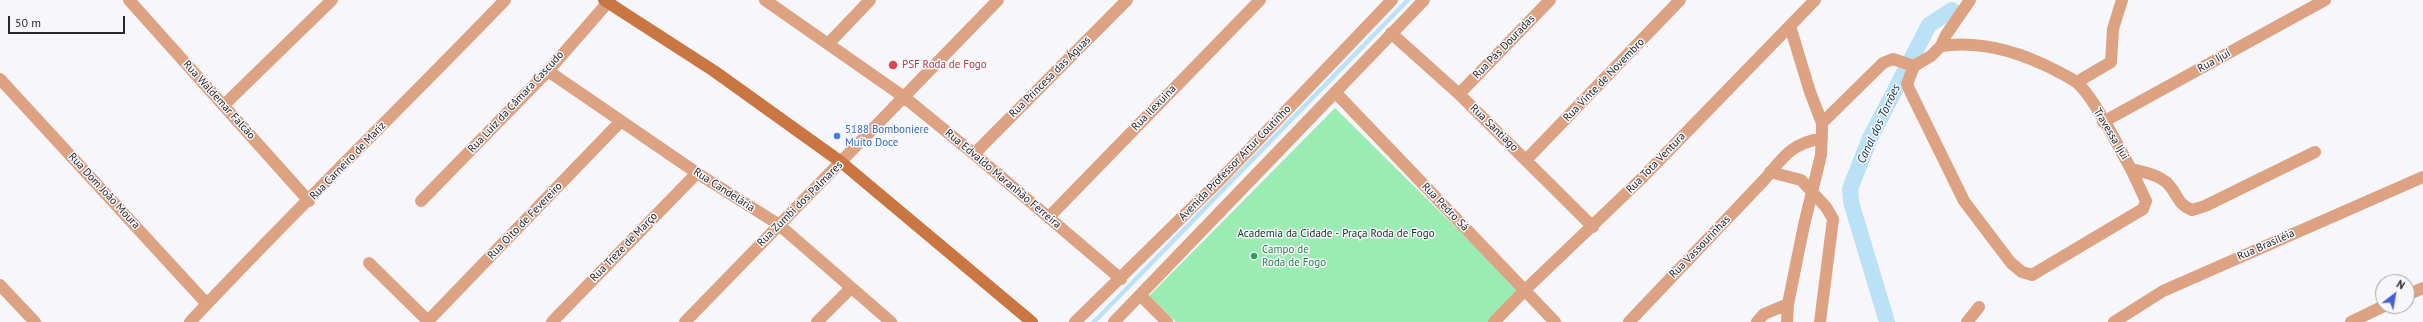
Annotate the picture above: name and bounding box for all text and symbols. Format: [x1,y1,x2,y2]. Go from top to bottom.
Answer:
scale bar [10,8,127,34]
street label: Rua Pás Douradas [1470,12,1538,82]
text: 50 m [15,15,41,30]
street label: Rua Princesa das Águas [1007,34,1093,120]
street label: Rua Vinte de Novembro [1561,35,1647,125]
street label: Rua Ijuí [2195,47,2233,75]
street label: Rua Luiz da Câmara Cascudo [465,48,567,156]
street label: Rua Waldemar Falcão [180,58,258,142]
place label: PSF Roda de Fogo [902,58,987,72]
marker: PSF Roda de Fogo [887,59,899,71]
street label: Rua Ilexuina [1129,82,1179,134]
water label: Canal dos Torrões [1854,82,1904,166]
street label: Rua Santiago [1467,102,1521,154]
street label: Avenida Professor Artur Coutinho [1176,103,1294,223]
street label: Travessa Ijui [2091,106,2131,162]
street label: Rua Carneiro de Mariz [307,119,389,203]
place label: 5188 Bomboniere Muito Doce [845,123,929,149]
street label: Rua Edvaldo Maranhão Ferreira [942,127,1064,231]
street label: Rua Tota Ventura [1624,130,1688,196]
marker: 5188 Bomboniere Muito Doce [832,131,842,141]
street label: Rua Dom João Moura [65,150,143,232]
street label: Rua Zumbi dos Palmares [755,159,845,249]
street label: Rua Candelária [691,165,757,215]
street label: Rua Oito de Fevereiro [485,180,565,262]
street label: Rua Pedro Sá [1419,180,1471,234]
street label: Rua Treze de Março [588,210,660,284]
street label: Rua Vassourinhas [1667,213,1733,281]
park label: Academia da Cidade - Praça Roda de Fogo [1237,227,1435,241]
street label: Rua Brasiléia [2235,227,2297,263]
place label: Campo de Roda de Fogo [1262,243,1326,269]
marker: Campo de Roda de Fogo [1249,251,1259,261]
north arrow [2375,274,2415,314]
text: N [2394,277,2407,292]

